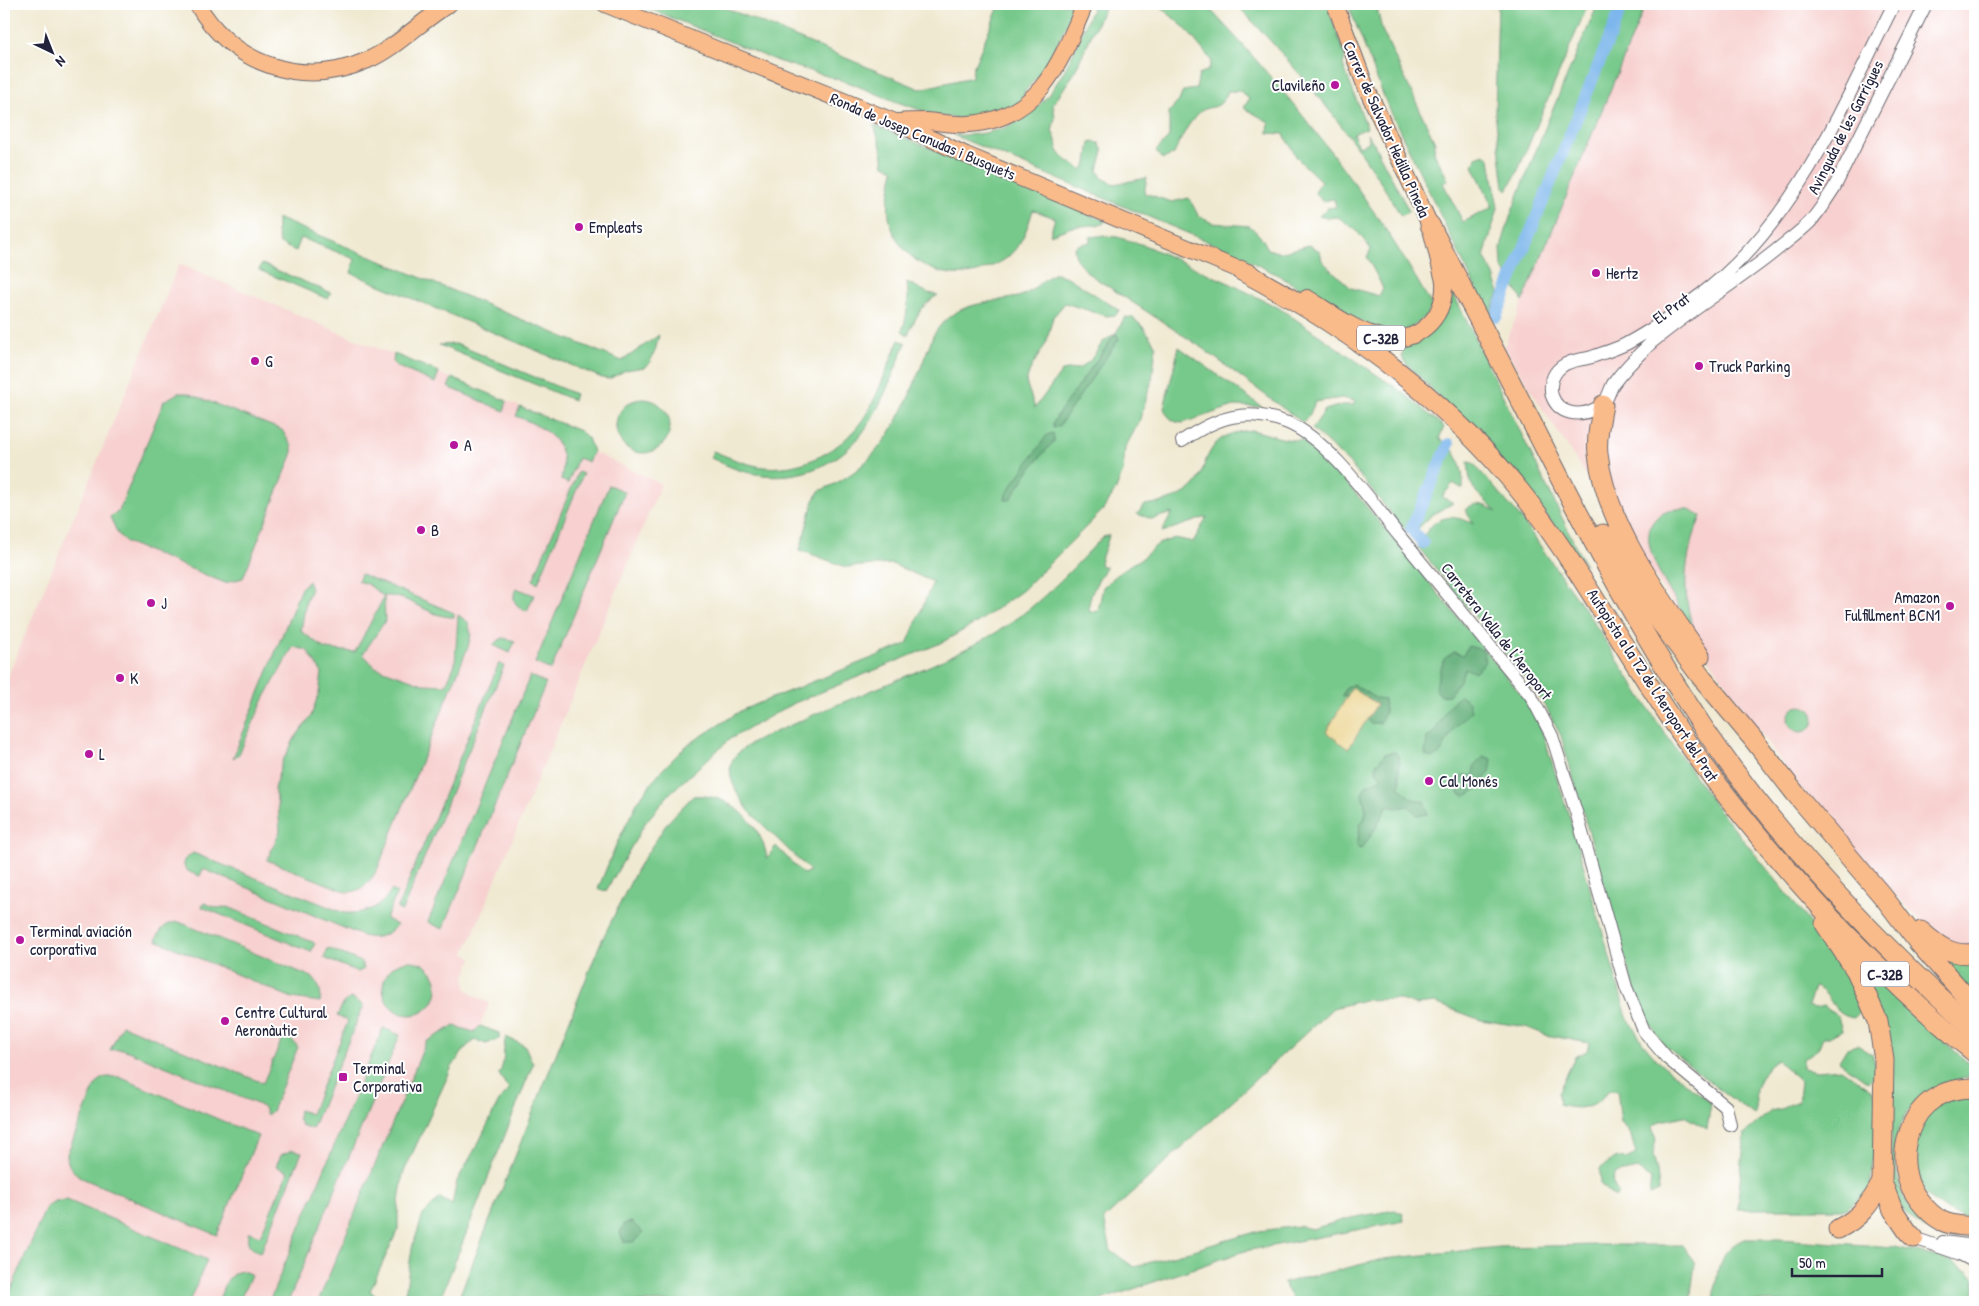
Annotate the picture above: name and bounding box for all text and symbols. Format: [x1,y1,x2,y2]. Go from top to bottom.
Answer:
north arrow [28,28,78,78]
street label: Carrer de Salvador Hedilla Pineda [1338,37,1436,221]
text: N [52,52,70,72]
street label: Avinguda de les Garrigues [1802,56,1888,198]
place label: Clavileño [1271,74,1326,96]
marker: Clavileño [1329,79,1341,91]
street label: Ronda de Josep Canudas i Busquets [827,87,1019,185]
place label: Empleats [589,216,642,238]
marker: Empleats [573,221,585,233]
place label: Hertz [1606,262,1639,284]
marker: Hertz [1590,267,1602,279]
street label: El Prat [1648,287,1694,329]
road number: C-32B [1357,326,1405,350]
place label: G [265,350,273,372]
marker: G [249,355,261,367]
place label: Truck Parking [1709,355,1790,377]
marker: Truck Parking [1693,360,1705,372]
place label: A [464,434,472,456]
marker: A [448,439,460,451]
place label: B [431,519,439,541]
marker: B [415,524,427,536]
street label: Carretera Vella de l'Aeroport [1436,558,1558,705]
street label: Autopista a la T2 de l'Aeroport del Prat [1582,584,1724,786]
place label: Amazon Fulfillment BCN1 [1844,586,1940,626]
place label: J [161,592,167,614]
marker: J [145,597,157,609]
marker: Amazon Fulfillment BCN1 [1944,600,1956,612]
place label: K [130,667,139,689]
marker: K [114,672,126,684]
place label: L [99,743,105,765]
marker: L [83,748,95,760]
place label: Cal Monés [1439,770,1498,792]
marker: Cal Monés [1423,775,1435,787]
place label: Terminal aviación corporativa [30,920,132,960]
marker: Terminal aviación corporativa [14,934,26,946]
road number: C-32B [1861,962,1909,986]
place label: Centre Cultural Aeronàutic [235,1001,328,1041]
marker: Centre Cultural Aeronàutic [219,1015,231,1027]
place label: Terminal Corporativa [353,1057,422,1097]
marker: Terminal Corporativa [337,1071,349,1083]
scale bar [1792,1246,1882,1278]
text: 50 m [1799,1252,1826,1273]

